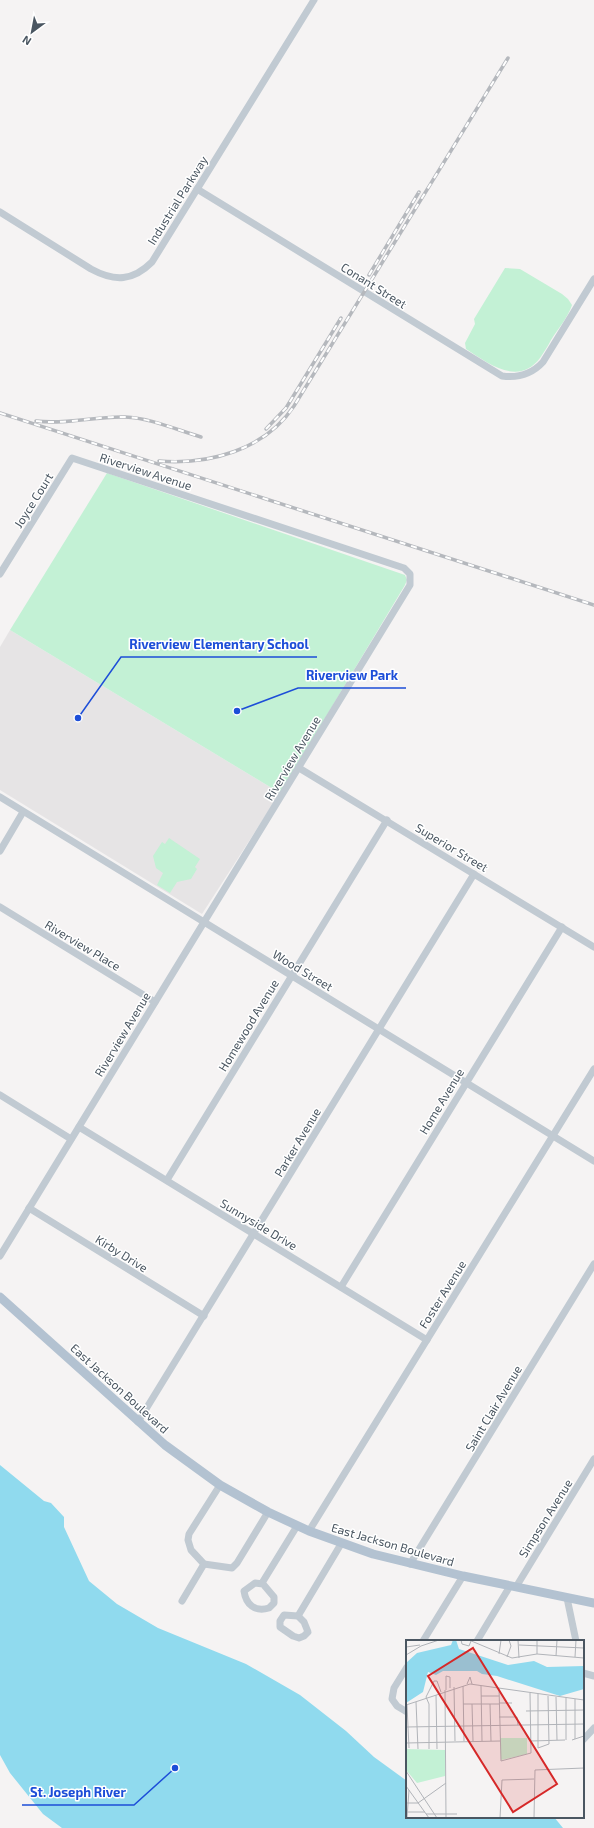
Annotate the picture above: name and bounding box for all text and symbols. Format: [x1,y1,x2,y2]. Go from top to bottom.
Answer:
north arrow [12,12,52,52]
text: N [20,33,33,49]
street label: Industrial Parkway [144,152,210,247]
street label: Conant Street [339,259,410,311]
street label: Riverview Avenue [98,450,194,492]
street label: Joyce Court [11,470,56,530]
callout: Riverview Elementary School [121,632,317,657]
text: Riverview Elementary School [129,636,309,652]
callout: Riverview Park [298,663,406,688]
text: Riverview Park [306,667,399,683]
street label: Riverview Avenue [261,713,323,803]
street label: Superior Street [413,820,491,874]
street label: Riverview Place [43,917,123,973]
street label: Wood Street [270,947,336,994]
street label: Homewood Avenue [215,977,281,1073]
street label: Riverview Avenue [91,989,153,1079]
street label: Home Avenue [416,1066,466,1136]
street label: Parker Avenue [271,1105,323,1179]
street label: Sunnyside Drive [218,1195,300,1253]
street label: Kirby Drive [93,1231,151,1275]
street label: Foster Avenue [416,1257,468,1331]
street label: East Jackson Boulevard [68,1340,172,1436]
street label: Saint Clair Avenue [462,1363,524,1453]
street label: Simpson Avenue [515,1476,575,1560]
street label: East Jackson Boulevard [330,1520,456,1568]
inset map [406,1640,584,1818]
callout: St. Joseph River [22,1780,134,1805]
text: St. Joseph River [30,1784,126,1800]

